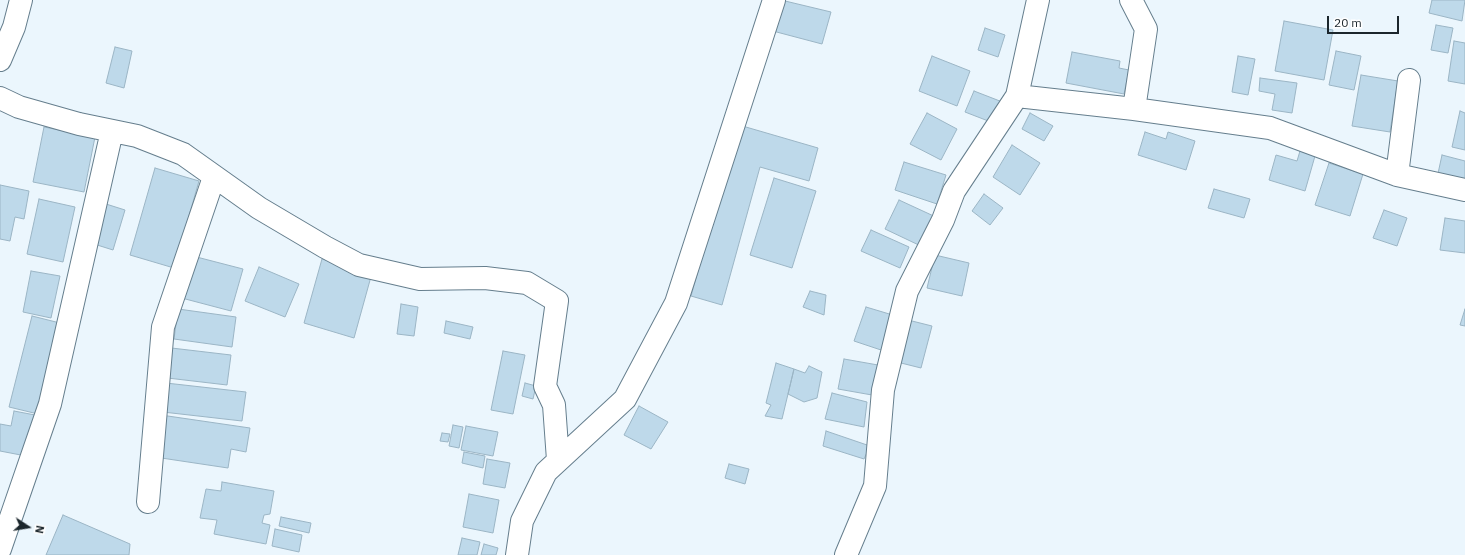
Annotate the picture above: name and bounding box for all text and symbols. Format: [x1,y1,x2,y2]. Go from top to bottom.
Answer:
scale bar [1329,8,1401,34]
text: 20 m [1334,15,1362,30]
north arrow [8,507,48,547]
text: N [32,524,47,535]

